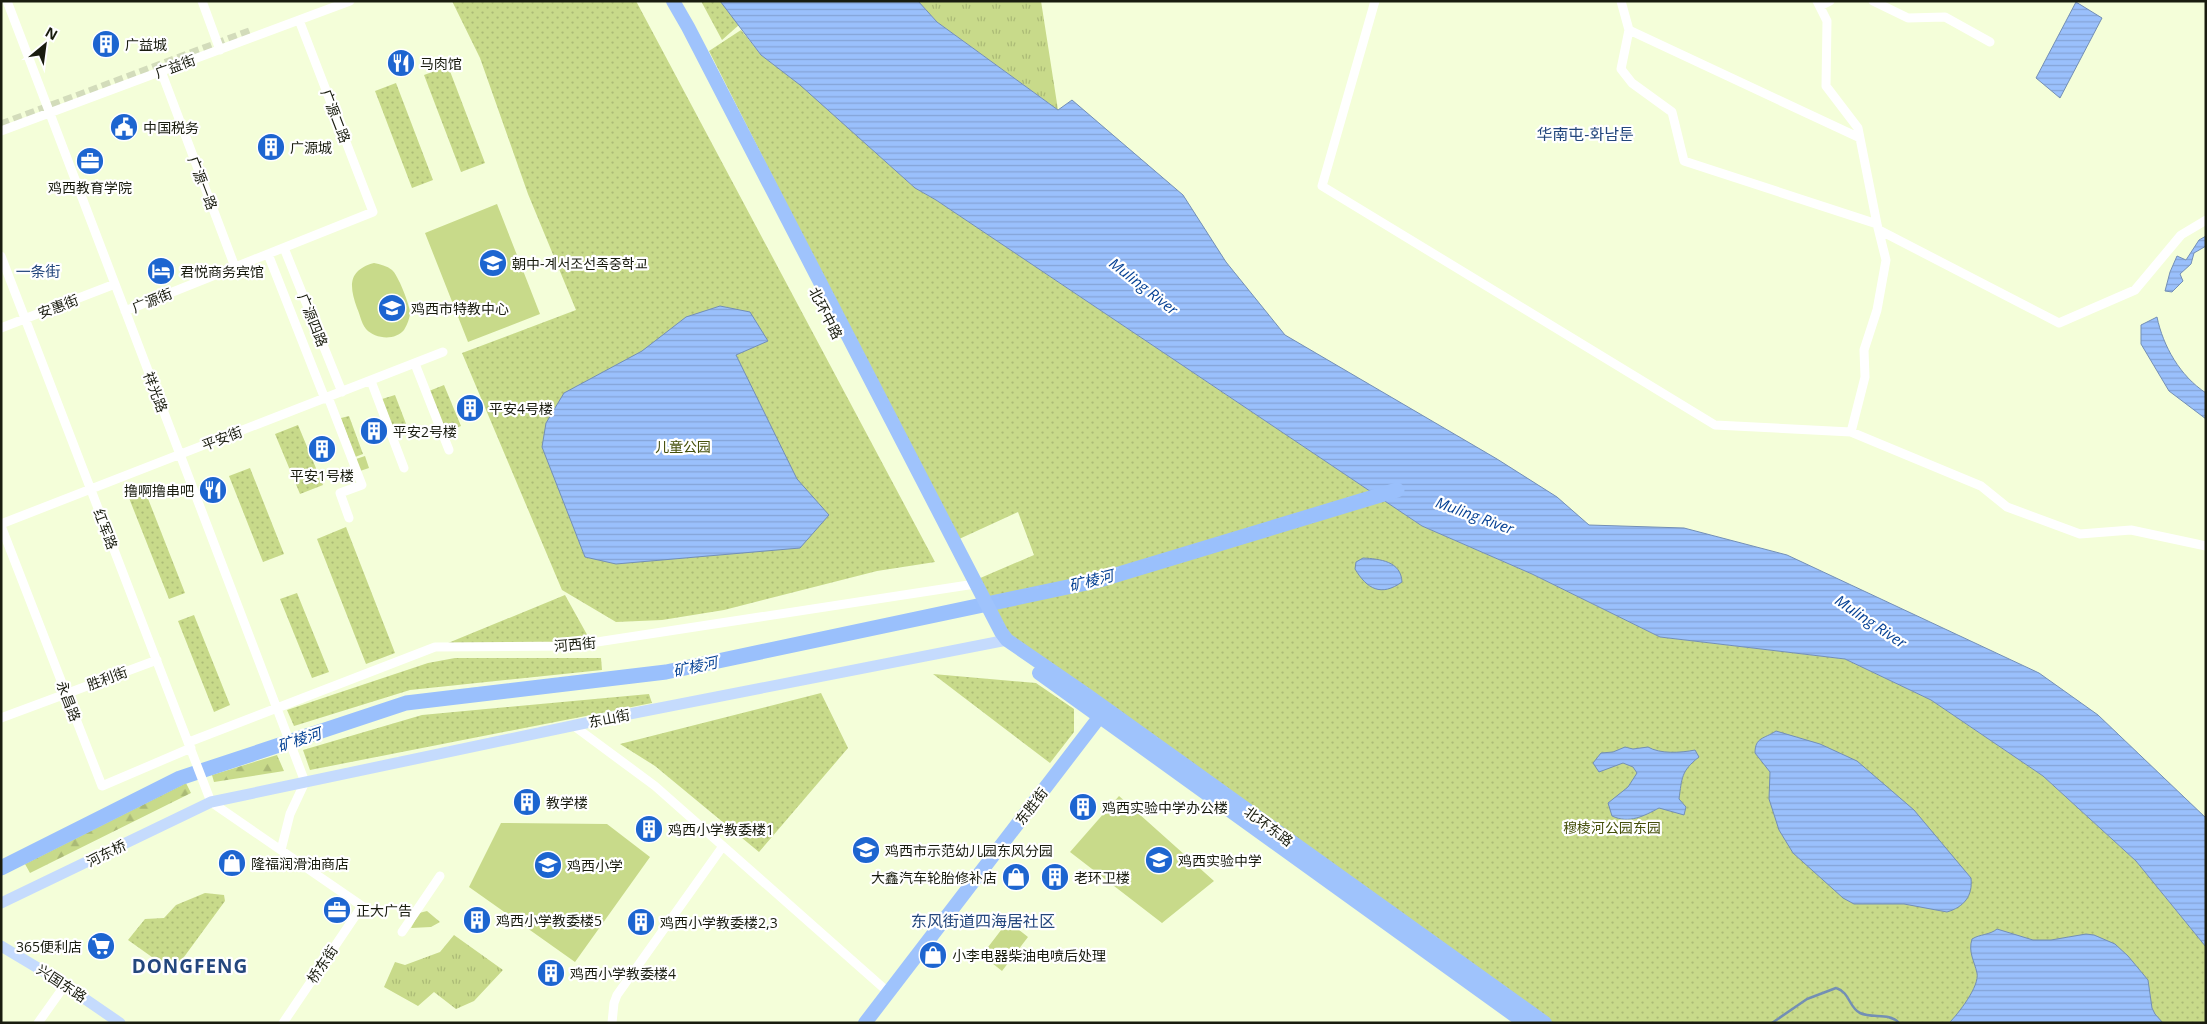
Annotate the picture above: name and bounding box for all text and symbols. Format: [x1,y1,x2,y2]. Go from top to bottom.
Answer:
north arrow [20,20,70,70]
text: N [42,22,61,44]
building icon: 广益城 [91,29,121,59]
place label: 广益城 [125,35,167,54]
restaurant icon: 马肉馆 [386,48,416,78]
street label: 广益街 [152,50,198,82]
place label: 马肉馆 [420,54,462,73]
street label: 广源二路 [317,86,355,146]
public building icon: 中国税务 [109,112,139,142]
place label: 中国税务 [143,118,199,137]
district label: 华南屯-화남툰 [1536,123,1634,145]
building icon: 广源城 [256,132,286,162]
place label: 广源城 [290,138,332,157]
office icon: 鸡西教育学院 [75,146,105,176]
street label: 广源一路 [184,153,222,213]
place label: 鸡西教育学院 [48,178,132,197]
school or university icon: 朝中-계서조선족중학교 [478,248,508,278]
water label: Muling River [1106,253,1183,320]
place label: 朝中-계서조선족중학교 [512,254,648,273]
hotel icon: 君悦商务宾馆 [146,256,176,286]
district label: 一条街 [15,261,61,281]
place label: 君悦商务宾馆 [180,262,264,281]
street label: 广源街 [129,283,175,317]
street label: 北环中路 [805,284,847,342]
street label: 安惠街 [35,290,81,322]
street label: 广源四路 [294,290,332,350]
school or university icon: 鸡西市特教中心 [377,293,407,323]
place label: 鸡西市特教中心 [411,299,509,318]
street label: 祥光路 [140,369,172,415]
building icon: 平安4号楼 [455,393,485,423]
place label: 平安4号楼 [489,399,553,418]
building icon: 平安2号楼 [359,416,389,446]
street label: 平安街 [199,422,245,454]
place label: 平安2号楼 [393,422,457,441]
building icon: 平安1号楼 [307,434,337,464]
park label: 儿童公园 [655,437,711,456]
place label: 平安1号楼 [290,466,354,485]
restaurant icon: 撸啊撸串吧 [198,475,228,505]
place label: 撸啊撸串吧 [124,481,194,500]
water label: Muling River [1433,492,1518,539]
street label: 红军路 [90,506,122,552]
water label: 矿棱河 [1067,564,1118,595]
water label: Muling River [1832,590,1911,653]
street label: 河西街 [553,633,597,655]
water label: 矿棱河 [671,651,722,680]
street label: 胜利街 [84,662,130,694]
street label: 永昌路 [53,678,85,724]
street label: 东山街 [587,705,631,731]
water label: 矿棱河 [275,722,326,755]
street label: 东胜街 [1011,784,1051,828]
building icon: 教学楼 [512,787,542,817]
building icon: 鸡西实验中学办公楼 [1068,792,1098,822]
place label: 教学楼 [546,793,588,812]
place label: 鸡西实验中学办公楼 [1102,798,1228,817]
street label: 北环东路 [1241,802,1297,850]
building icon: 鸡西小学教委楼1 [634,814,664,844]
park label: 穆棱河公园东园 [1563,818,1661,837]
place label: 鸡西小学教委楼1 [668,820,774,839]
street label: 河东桥 [83,835,129,871]
school or university icon: 鸡西市示范幼儿园东风分园 [851,835,881,865]
place label: 鸡西市示范幼儿园东风分园 [885,841,1053,860]
school or university icon: 鸡西实验中学 [1144,845,1174,875]
shop icon: 隆福润滑油商店 [217,848,247,878]
school or university icon: 鸡西小学 [533,850,563,880]
place label: 鸡西实验中学 [1178,851,1262,870]
place label: 隆福润滑油商店 [251,854,349,873]
place label: 鸡西小学 [567,856,623,875]
shop icon: 大鑫汽车轮胎修补店 [1001,862,1031,892]
building icon: 老环卫楼 [1040,862,1070,892]
place label: 大鑫汽车轮胎修补店 [871,868,997,887]
place label: 老环卫楼 [1074,868,1130,887]
office icon: 正大广告 [322,895,352,925]
place label: 正大广告 [356,901,412,920]
building icon: 鸡西小学教委楼5 [462,905,492,935]
building icon: 鸡西小学教委楼2,3 [626,907,656,937]
district label: 东风街道四海居社区 [911,910,1055,932]
place label: 鸡西小学教委楼5 [496,911,602,930]
place label: 鸡西小学教委楼2,3 [660,913,778,932]
supermarket icon: 365便利店 [86,931,116,961]
place label: 365便利店 [16,937,82,956]
shop icon: 小李电器柴油电喷后处理 [918,940,948,970]
street label: 桥东街 [302,941,342,987]
place label: 小李电器柴油电喷后处理 [952,946,1106,965]
district label: DONGFENG [132,953,248,979]
building icon: 鸡西小学教委楼4 [536,958,566,988]
street label: 兴国东路 [33,960,91,1006]
place label: 鸡西小学教委楼4 [570,964,676,983]

